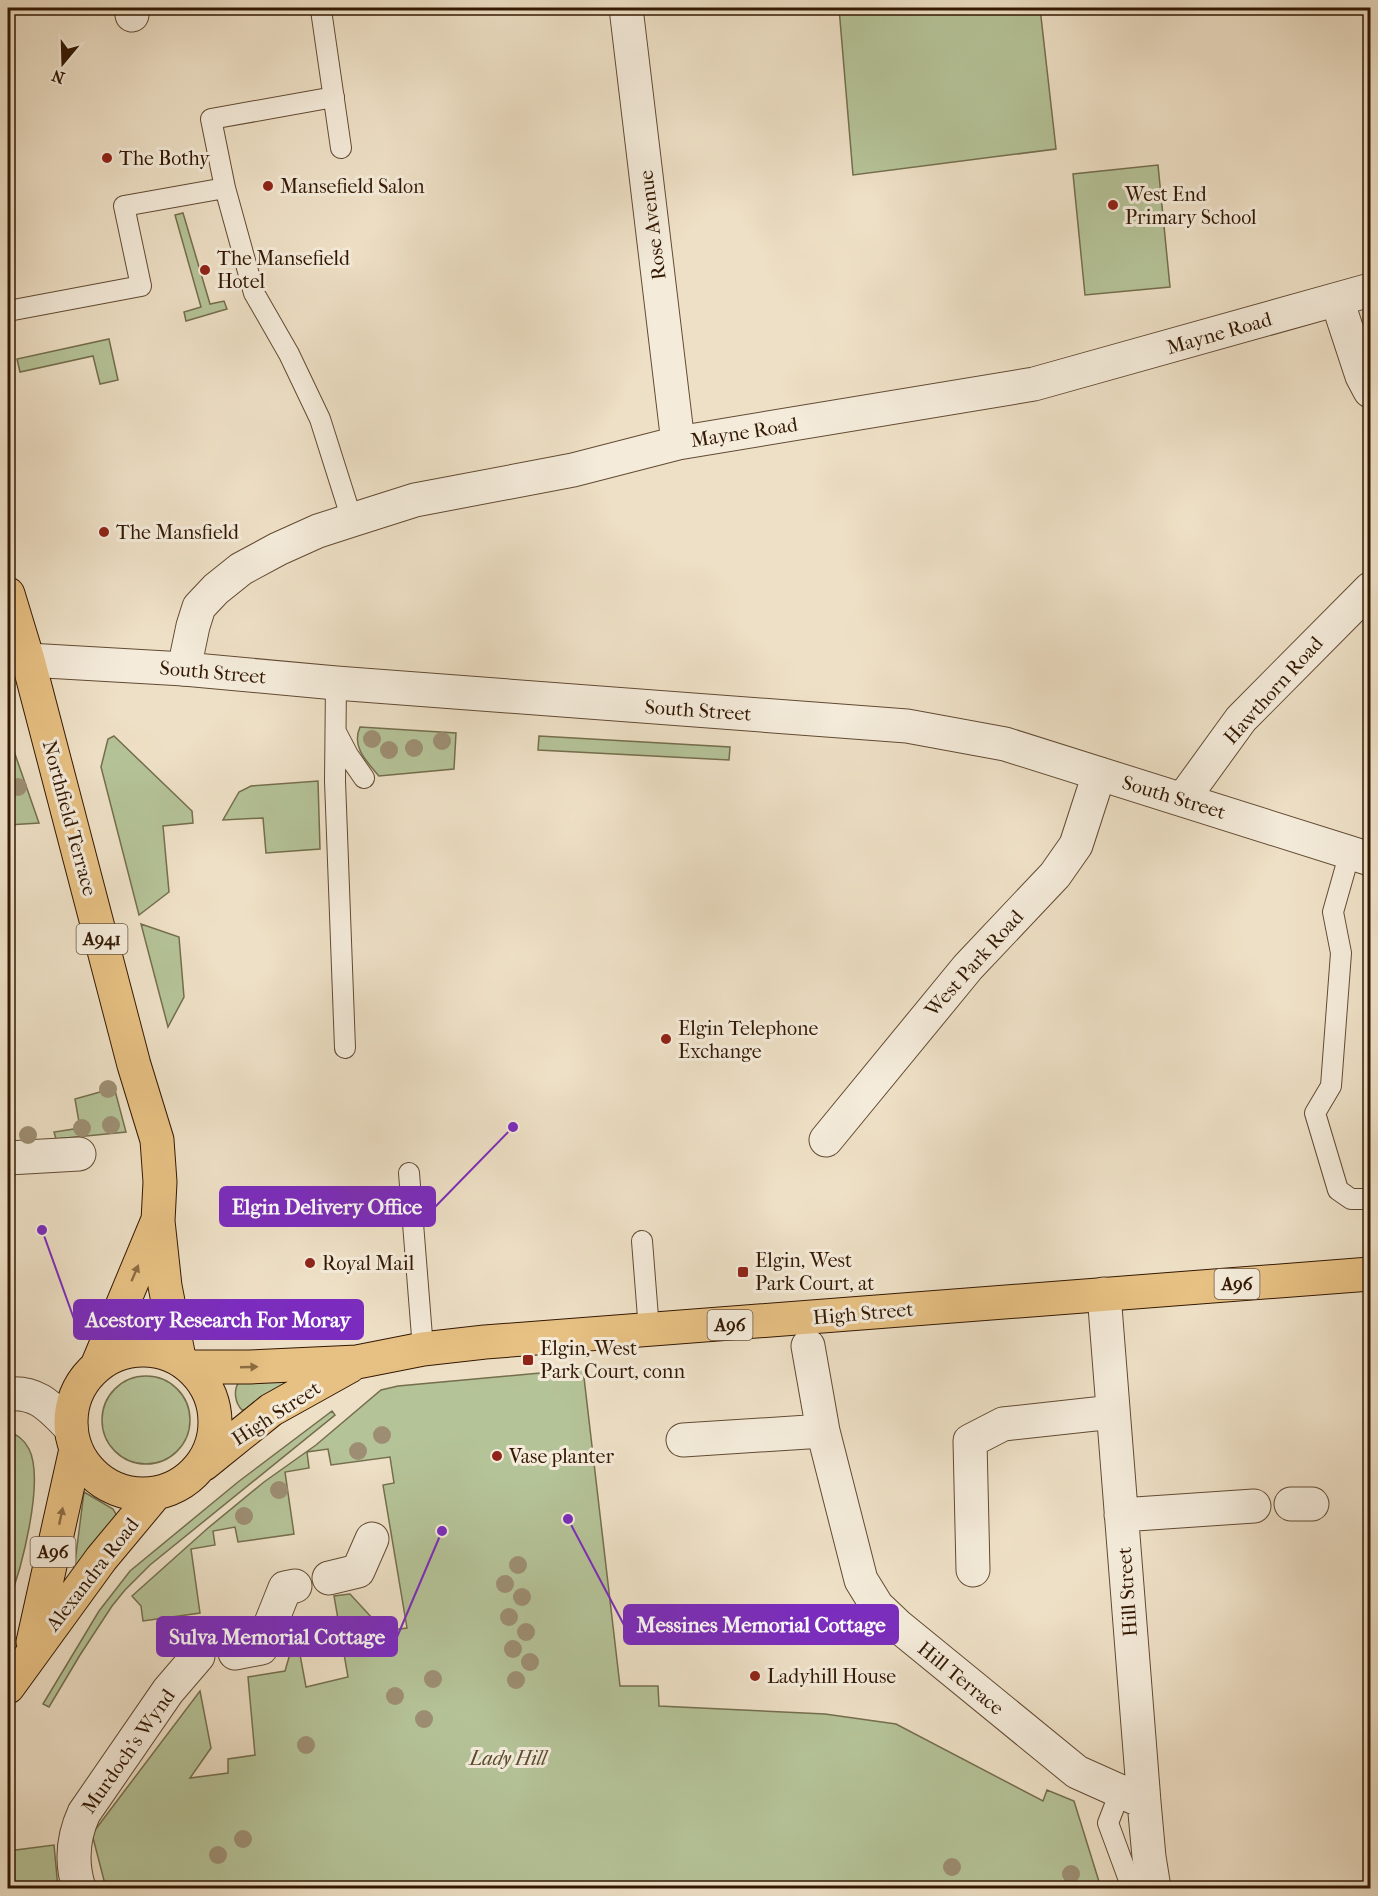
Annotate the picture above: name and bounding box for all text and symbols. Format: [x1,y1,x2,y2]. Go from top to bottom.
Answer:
north arrow [33,33,93,93]
text: N [49,65,67,88]
place label: The Bothy [119,147,211,170]
marker: The Bothy [100,151,114,165]
street label: Rose Avenue [634,169,671,281]
place label: Mansefield Salon [280,175,425,198]
marker: Mansefield Salon [261,179,275,193]
place label: West End Primary School [1124,183,1257,229]
marker: West End Primary School [1106,198,1120,212]
place label: The Mansefield Hotel [217,247,351,293]
marker: The Mansefield Hotel [198,263,212,277]
street label: Mayne Road [1164,307,1275,359]
street label: Mayne Road [689,413,800,452]
place label: The Mansfield [116,521,240,544]
marker: The Mansfield [97,525,111,539]
street label: Hawthorn Road [1219,631,1328,749]
street label: South Street [159,656,267,689]
street label: South Street [644,695,752,726]
street label: Northfield Terrace [38,738,101,898]
street label: South Street [1119,771,1228,824]
street label: West Park Road [920,904,1029,1022]
road number: A941 [76,924,128,954]
place label: Elgin Telephone Exchange [678,1017,818,1063]
marker: Elgin Telephone Exchange [659,1032,673,1046]
callout: Elgin Delivery Office [220,1187,435,1226]
text: Elgin Delivery Office [232,1195,423,1219]
place label: Elgin, West Park Court, at [755,1249,874,1295]
place label: Royal Mail [322,1252,415,1275]
marker: Royal Mail [303,1256,317,1270]
one-way arrow [131,1264,140,1282]
marker: Elgin, West Park Court, at [736,1265,750,1279]
road number: A96 [1214,1269,1260,1299]
street label: High Street [812,1298,914,1329]
callout: Acestory Research For Moray [74,1300,363,1339]
text: Acestory Research For Moray [83,1308,352,1332]
road number: A96 [708,1310,752,1340]
place label: Elgin, West Park Court, conn [540,1337,685,1383]
marker: Elgin, West Park Court, conn [521,1353,535,1367]
one-way arrow [240,1362,259,1372]
street label: High Street [228,1376,325,1450]
place label: Vase planter [508,1445,615,1468]
marker: Vase planter [490,1449,504,1463]
one-way arrow [57,1507,67,1526]
street label: Alexandra Road [41,1512,144,1636]
road number: A96 [31,1537,76,1567]
street label: Hill Street [1113,1546,1142,1638]
callout: Messines Memorial Cottage [624,1605,898,1644]
text: Messines Memorial Cottage [635,1613,886,1637]
callout: Sulva Memorial Cottage [157,1617,397,1656]
text: Sulva Memorial Cottage [169,1625,386,1649]
street label: Hill Terrace [913,1637,1008,1720]
place label: Ladyhill House [767,1665,896,1688]
marker: Ladyhill House [748,1669,762,1683]
street label: Murdoch's Wynd [77,1684,180,1818]
park label: Lady Hill [468,1747,549,1770]

